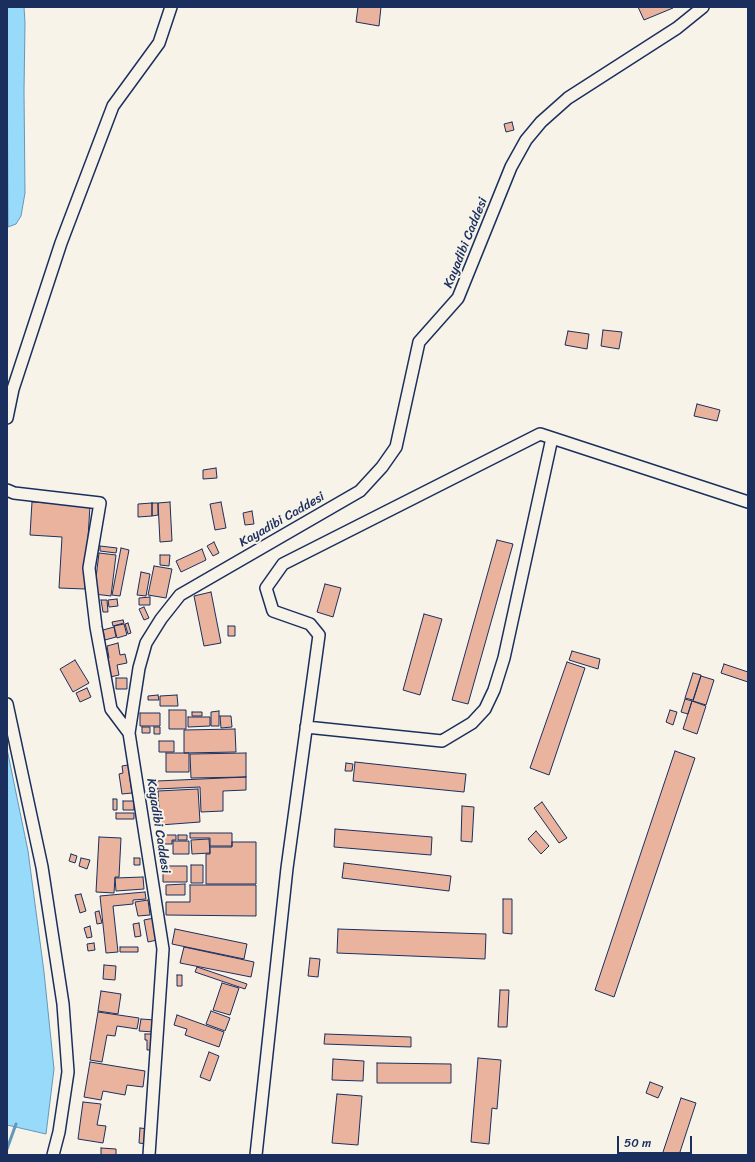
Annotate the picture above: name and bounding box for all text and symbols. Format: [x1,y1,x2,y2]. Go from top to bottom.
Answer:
street label: Kayadibi Caddesi [441,196,491,290]
street label: Kayadibi Caddesi [237,489,327,551]
street label: Kayadibi Caddesi [143,777,173,875]
scale bar [619,1128,694,1154]
text: 50 m [624,1132,651,1154]

